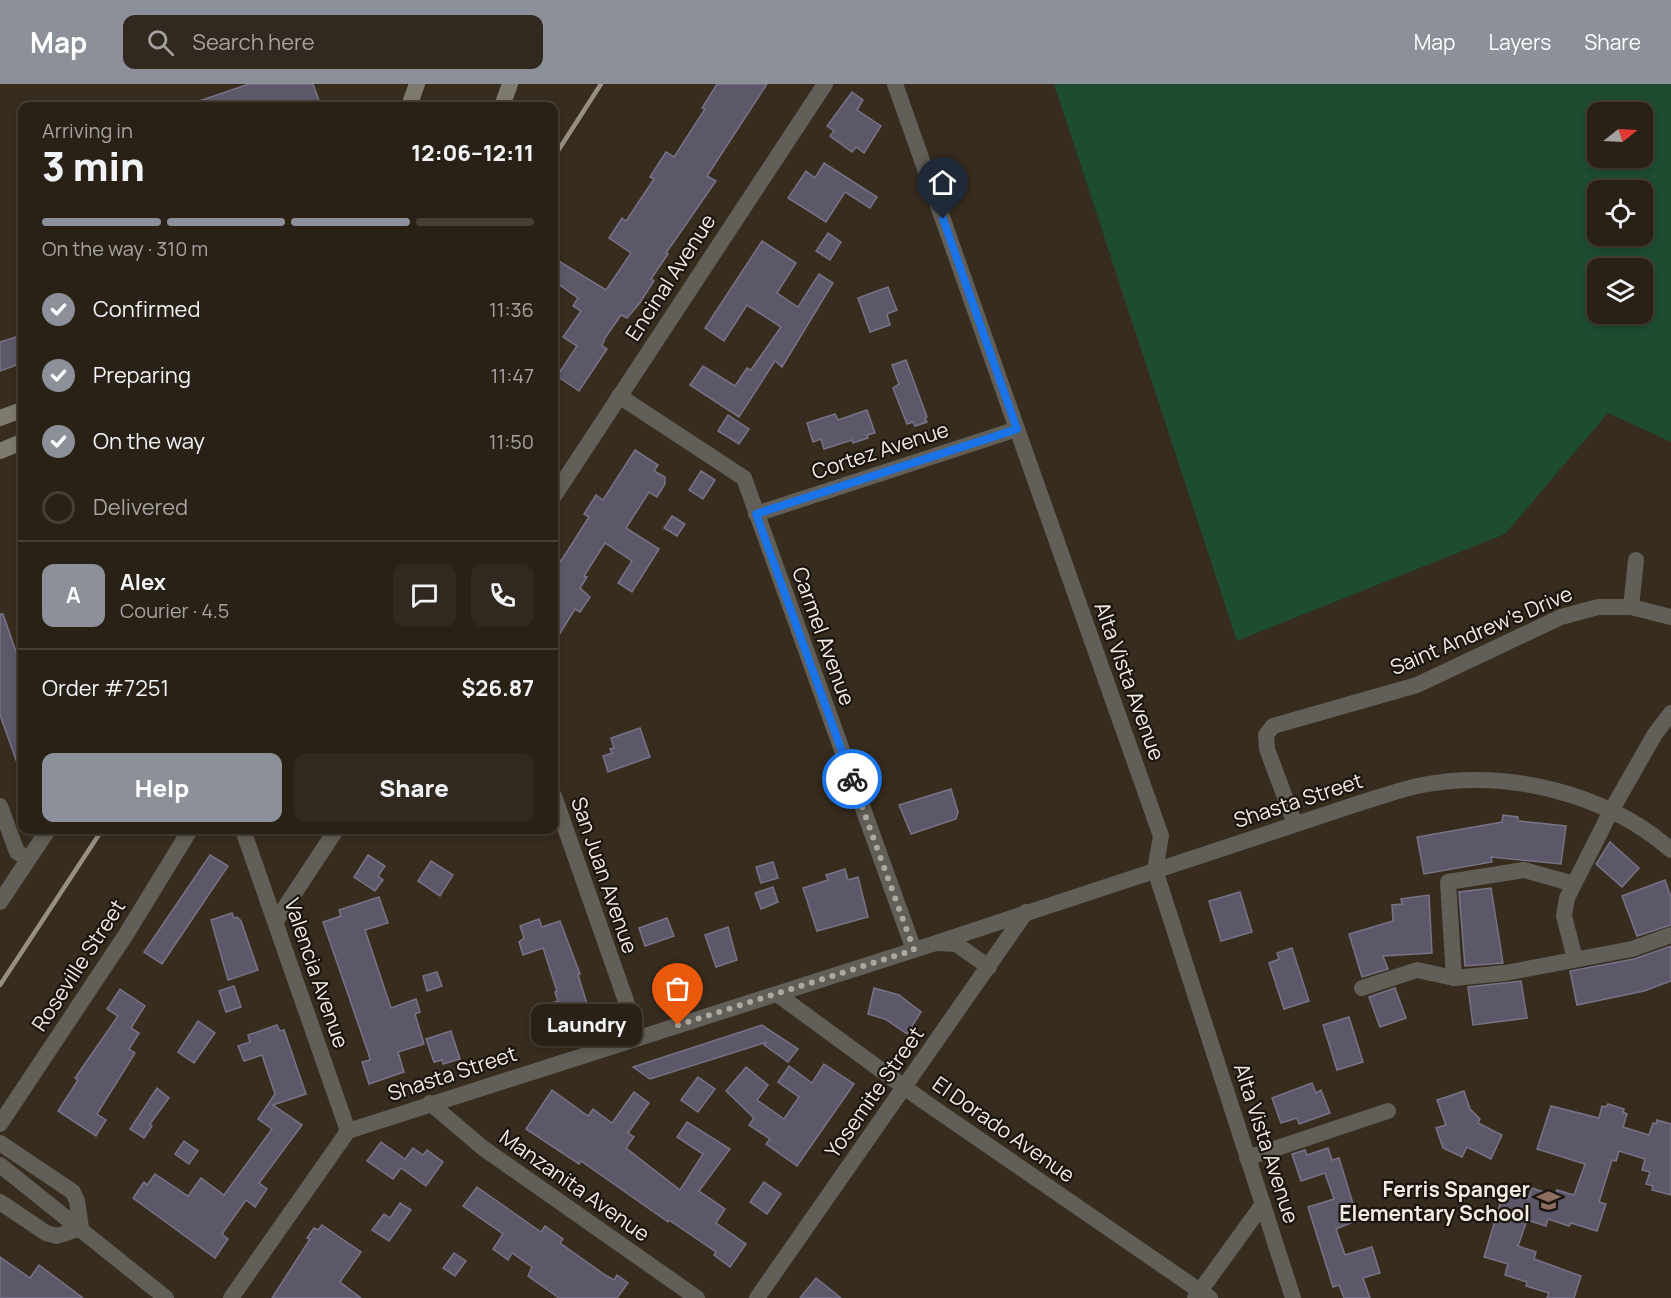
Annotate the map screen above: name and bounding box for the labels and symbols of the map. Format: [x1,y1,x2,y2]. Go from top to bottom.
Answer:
north arrow [1587,102,1653,168]
pin [917,157,968,219]
street label: Encinal Avenue [619,208,721,346]
street label: Cortez Avenue [808,415,952,485]
street label: Carmel Avenue [786,563,862,709]
street label: Saint Andrew's Drive [1386,579,1576,681]
street label: Alta Vista Avenue [1088,598,1172,764]
courier [822,749,882,809]
street label: Shasta Street [1230,766,1366,834]
street label: San Juan Avenue [565,793,645,957]
street label: Roseville Street [25,894,131,1036]
street label: Valencia Avenue [278,894,356,1052]
pin [652,963,703,1025]
callout: Laundry [531,1004,642,1046]
street label: Yosemite Street [818,1021,930,1163]
street label: Shasta Street [384,1039,520,1107]
street label: Alta Vista Avenue [1228,1059,1306,1227]
street label: El Dorado Avenue [927,1070,1081,1188]
street label: Manzanita Avenue [494,1123,656,1247]
place label: Ferris Spanger Elementary School [1339,1175,1530,1227]
school or university icon: Ferris Spanger Elementary School [1535,1188,1561,1214]

